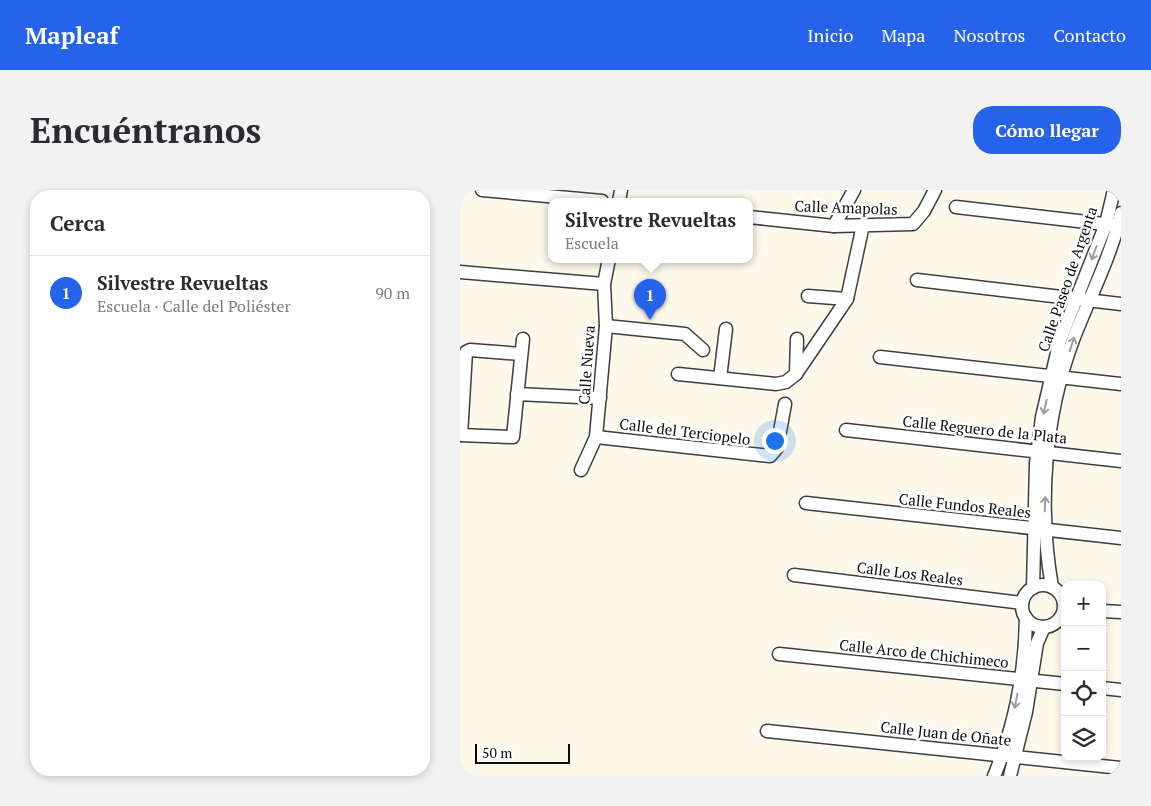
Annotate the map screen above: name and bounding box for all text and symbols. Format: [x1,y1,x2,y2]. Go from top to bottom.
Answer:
text: Mapleaf [25,19,118,51]
text: Inicio [807,23,853,47]
text: Mapa [881,23,925,47]
text: Nosotros [953,23,1025,47]
text: Contacto [1053,23,1126,47]
button: Cómo llegar [973,106,1121,154]
text: Encuéntranos [30,107,261,153]
street label: Calle Amapolas [794,195,898,219]
popup [548,198,753,263]
street label: Calle Paseo de Argenta [1033,203,1101,354]
text: Silvestre Revueltas [565,207,736,232]
text: Cerca [50,209,105,237]
text: Escuela [565,232,619,254]
one-way arrow [1089,245,1099,260]
text: Silvestre Revueltas [97,270,268,295]
pin: 1 [634,279,666,320]
text: 1 [61,282,71,304]
text: 90 m [375,282,410,304]
text: Escuela · Calle del Poliéster [97,295,291,317]
street label: Calle Nueva [573,324,599,405]
one-way arrow [1068,337,1078,353]
one-way arrow [1040,399,1049,415]
street label: Calle Reguero de la Plata [902,410,1069,448]
street label: Calle del Terciopelo [618,413,752,449]
your location [762,428,788,454]
street label: Calle Fundos Reales [898,488,1032,522]
one-way arrow [1040,496,1050,512]
street label: Calle Los Reales [856,557,964,589]
map controls [1061,581,1106,761]
button: + [1061,581,1106,626]
button: − [1061,626,1106,671]
street label: Calle Arco de Chichimeco [838,634,1010,672]
button: locate [1061,671,1106,716]
one-way arrow [1011,693,1021,709]
street label: Calle Juan de Oñate [880,716,1012,750]
button: layers [1061,716,1106,761]
scale bar [475,741,570,764]
text: 50 m [482,743,512,762]

